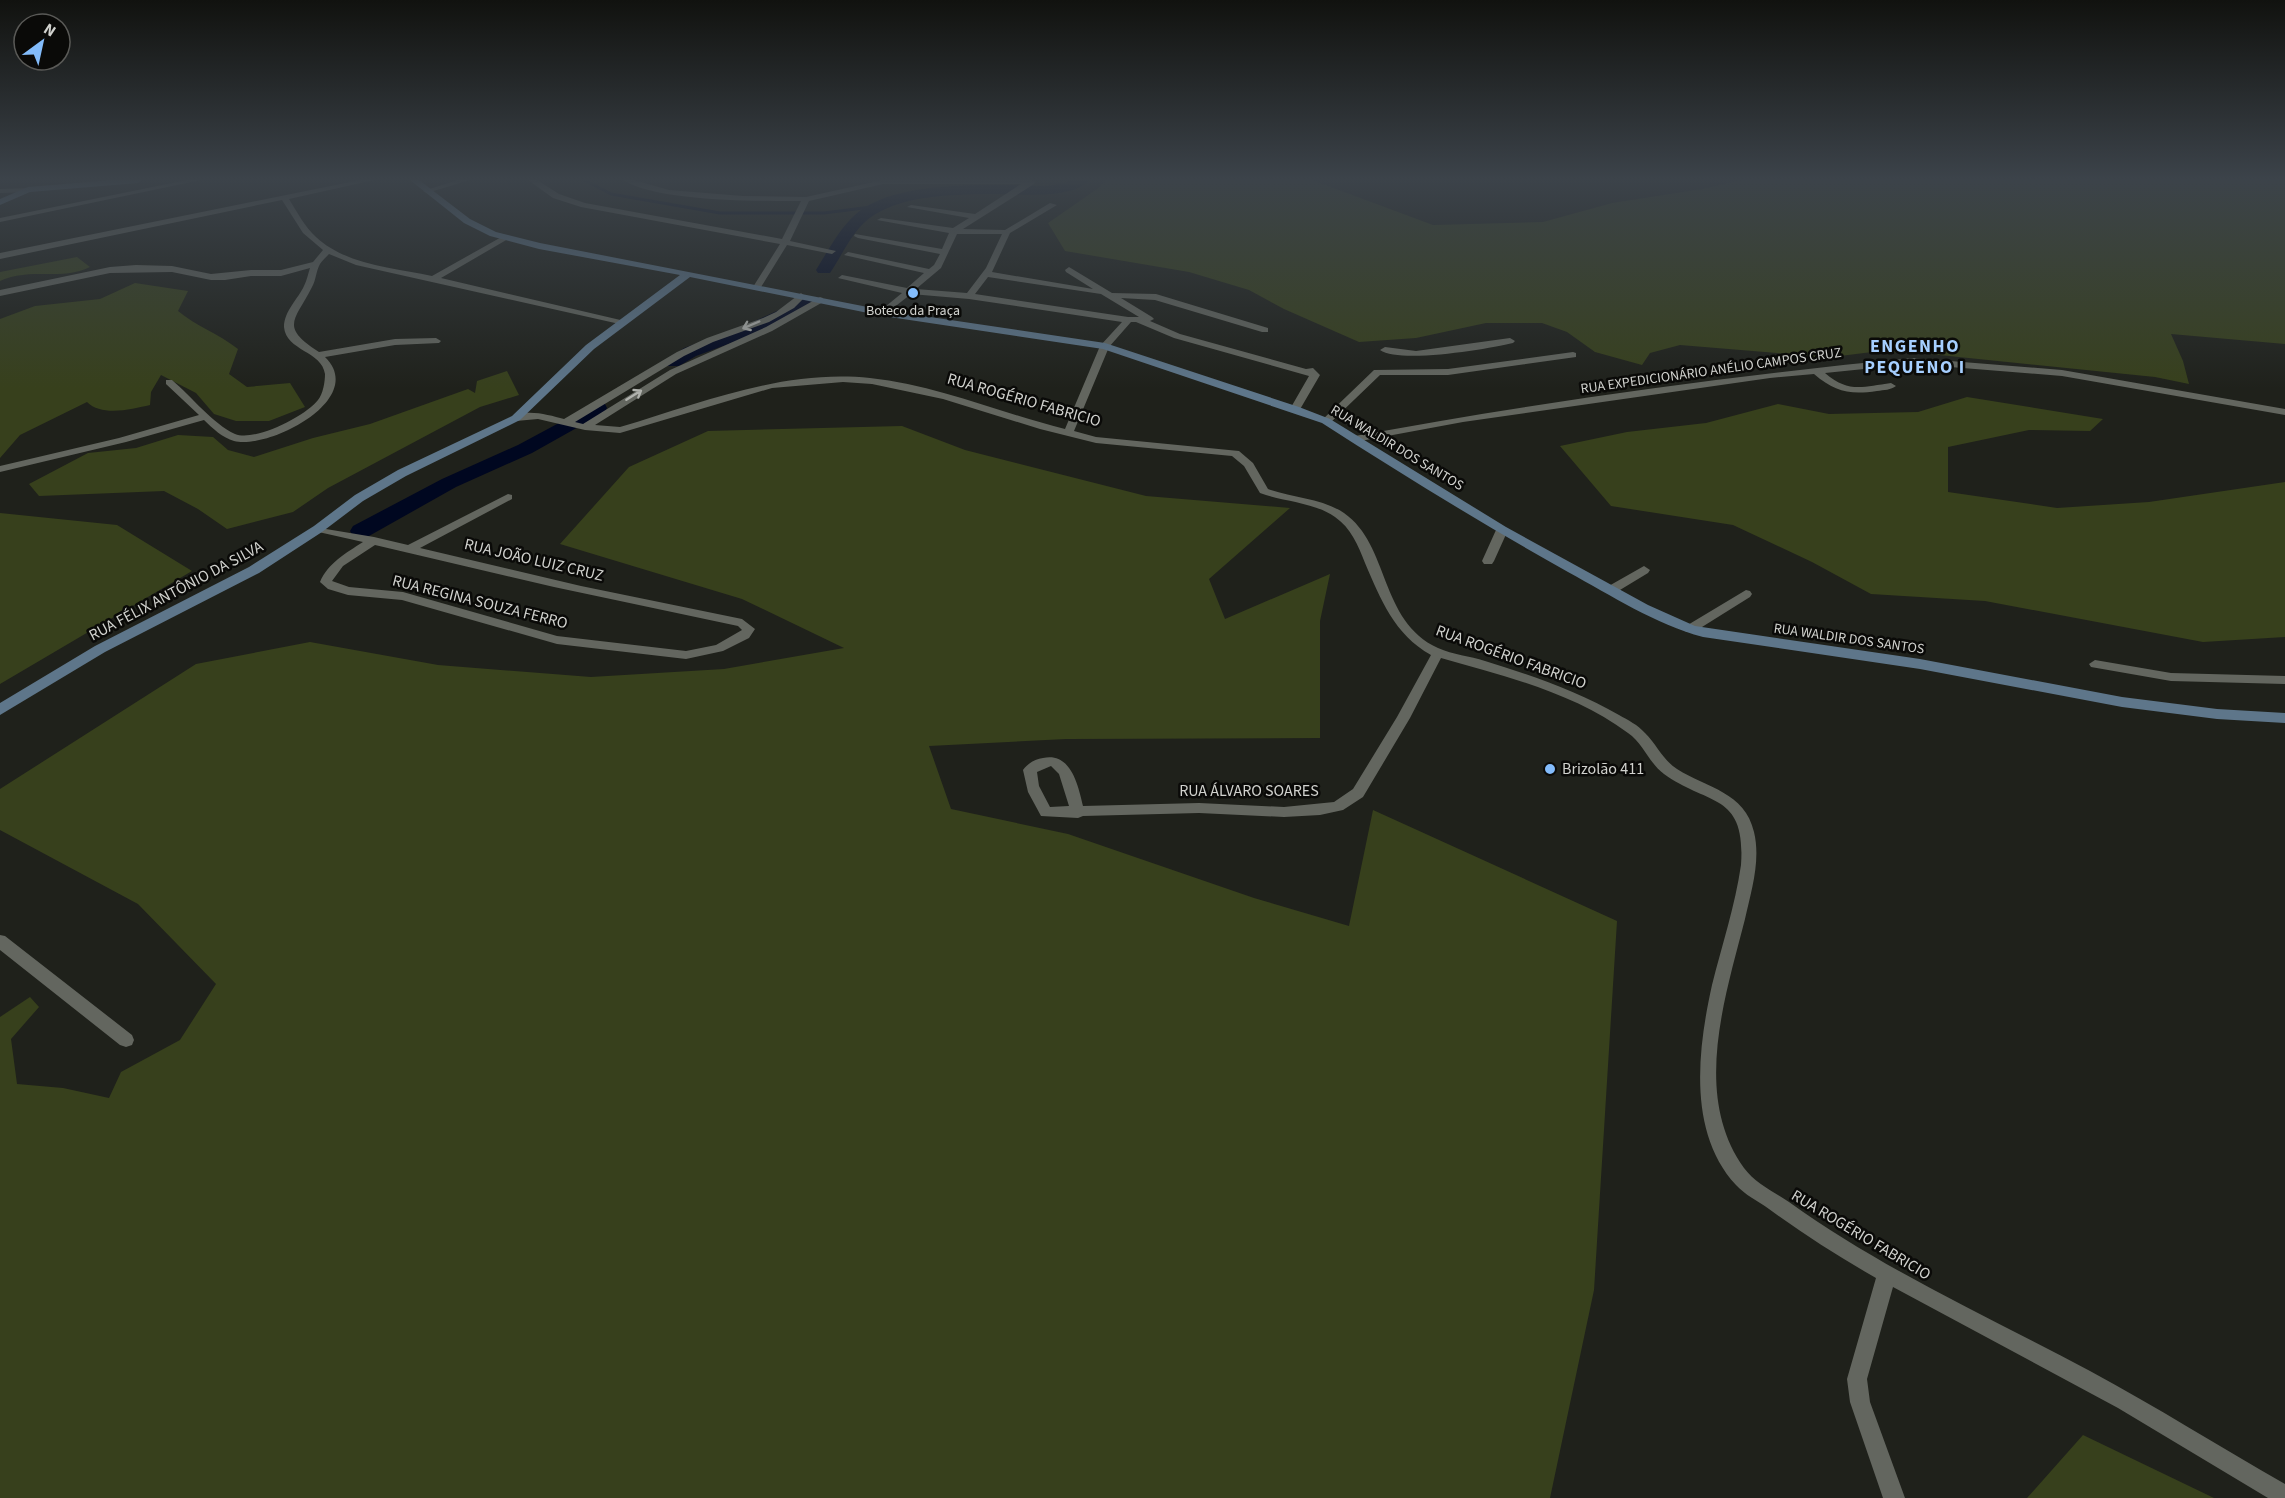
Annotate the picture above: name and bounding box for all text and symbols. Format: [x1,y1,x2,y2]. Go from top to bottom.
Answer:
north arrow [12,12,72,72]
text: N [39,18,60,42]
marker: Boteco da Praça [906,286,920,300]
place label: Boteco da Praça [866,301,960,321]
one-way arrow [742,320,761,331]
district label: ENGENHO PEQUENO I [1864,334,1966,380]
street label: RUA EXPEDICIONÁRIO ANÉLIO CAMPOS CRUZ [1579,343,1843,399]
street label: RUA ROGÉRIO FABRICIO [945,368,1103,432]
one-way arrow [626,389,643,402]
street label: RUA WALDIR DOS SANTOS [1327,400,1467,496]
street label: RUA JOÃO LUIZ CRUZ [462,533,606,587]
street label: RUA FÉLIX ANTÔNIO DA SILVA [85,535,267,646]
street label: RUA REGINA SOUZA FERRO [390,570,570,634]
street label: RUA ROGÉRIO FABRICIO [1433,619,1589,695]
street label: RUA WALDIR DOS SANTOS [1772,619,1926,659]
place label: Brizolão 411 [1562,758,1644,780]
marker: Brizolão 411 [1543,762,1557,776]
street label: RUA ÁLVARO SOARES [1179,780,1319,802]
street label: RUA ROGÉRIO FABRICIO [1787,1185,1935,1285]

